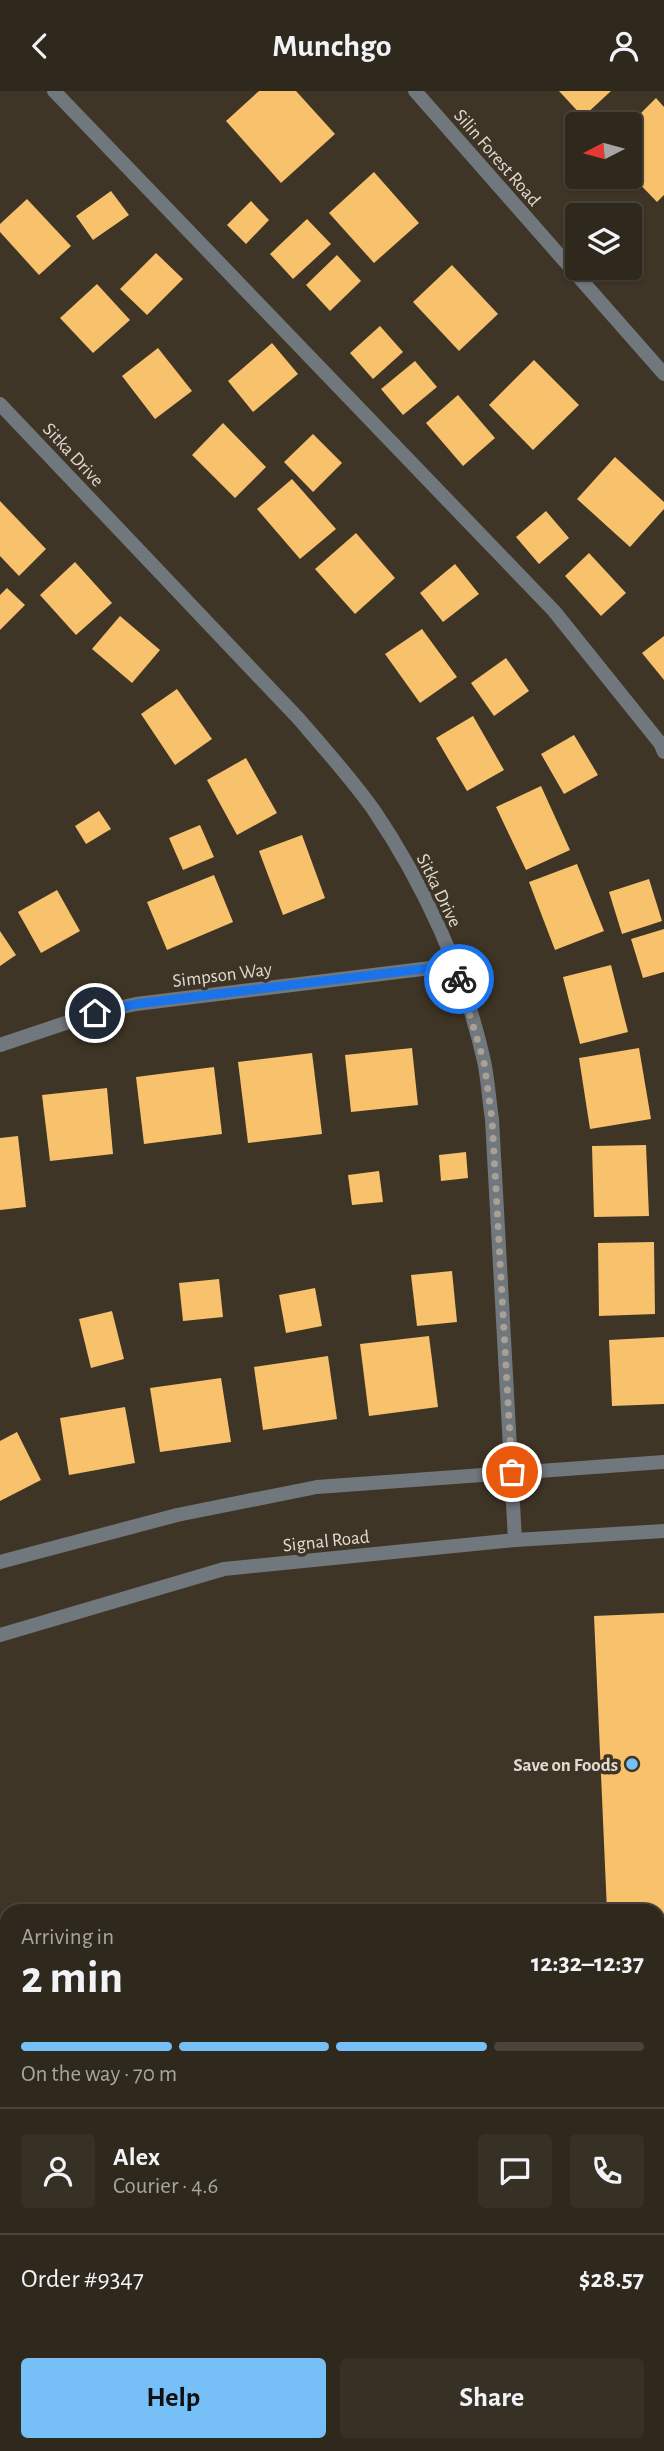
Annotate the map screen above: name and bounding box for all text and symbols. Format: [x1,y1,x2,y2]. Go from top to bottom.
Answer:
icon: back [21,27,59,65]
icon: person [605,27,643,65]
text: Munchgo [272,30,392,62]
street label: Silin Forest Road [450,106,544,210]
north arrow [565,112,642,189]
map controls [565,112,642,280]
button: layers [565,203,642,280]
street label: Sitka Drive [39,420,107,491]
street label: Sitka Drive [413,851,465,930]
courier [424,944,494,1014]
street label: Simpson Way [171,960,273,991]
icon: bike [440,960,478,998]
pin [65,983,125,1043]
icon: home [76,994,114,1032]
pin [482,1442,542,1502]
icon: bag [493,1453,531,1491]
street label: Signal Road [282,1527,371,1555]
place label: Save on Foods [513,1756,618,1775]
marker: Save on Foods [624,1756,640,1772]
text: Arriving in [21,1926,114,1949]
text: 12:32–12:37 [531,1950,644,1976]
text: 2 min [21,1955,123,2001]
text: On the way · 70 m [21,2063,177,2086]
button: person [21,2134,95,2208]
button: chat [478,2134,552,2208]
button: phone [570,2134,644,2208]
text: Alex [113,2144,160,2170]
text: Courier · 4.6 [113,2175,218,2198]
text: Order #9347 [21,2266,144,2292]
text: $28.57 [579,2266,644,2292]
button: Help [21,2358,326,2438]
button: Share [340,2358,644,2438]

